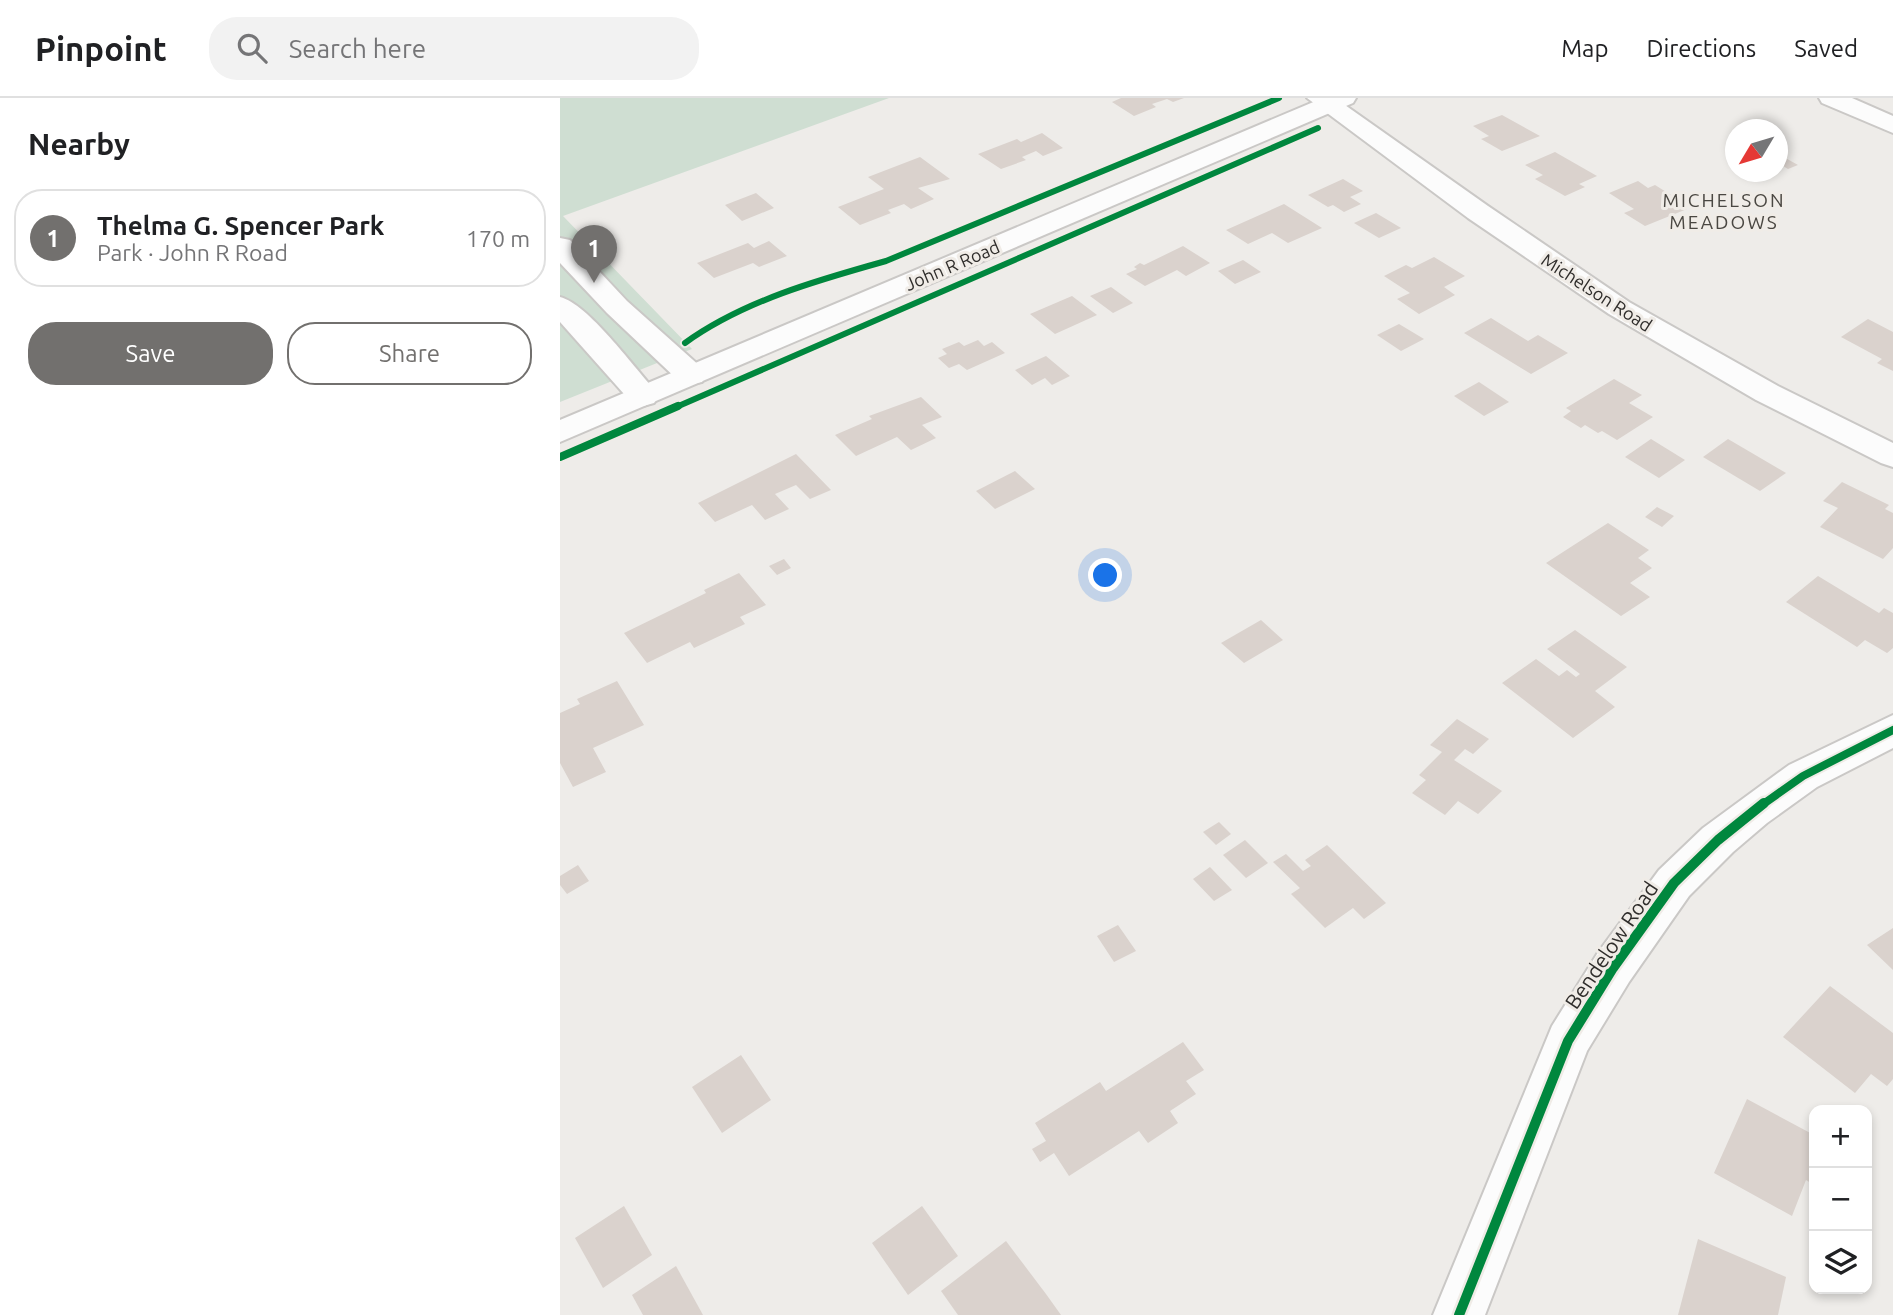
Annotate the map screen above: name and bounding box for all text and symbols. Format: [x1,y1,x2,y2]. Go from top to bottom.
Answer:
search box [209,17,699,80]
icon: search [233,29,271,67]
text: Pinpoint [35,30,167,67]
text: Search here [289,34,426,63]
text: Map [1561,35,1608,62]
text: Directions [1646,35,1756,62]
text: Saved [1794,35,1858,62]
north arrow [1725,119,1788,182]
text: Nearby [28,127,130,161]
district label: MICHELSON MEADOWS [1662,189,1786,233]
text: Thelma G. Spencer Park [97,211,384,240]
pin: 1 [571,225,617,283]
text: 1 [47,226,59,251]
text: 170 m [466,226,530,251]
street label: John R Road [902,236,1002,294]
text: Park · John R Road [97,240,288,265]
street label: Michelson Road [1538,249,1656,335]
button: Save [28,322,273,385]
button: Share [287,322,532,385]
your location [1088,558,1122,592]
street label: Bendelow Road [1560,877,1662,1013]
map controls [1809,1105,1872,1294]
button: + [1809,1105,1872,1168]
button: − [1809,1168,1872,1231]
button: layers [1809,1231,1872,1294]

